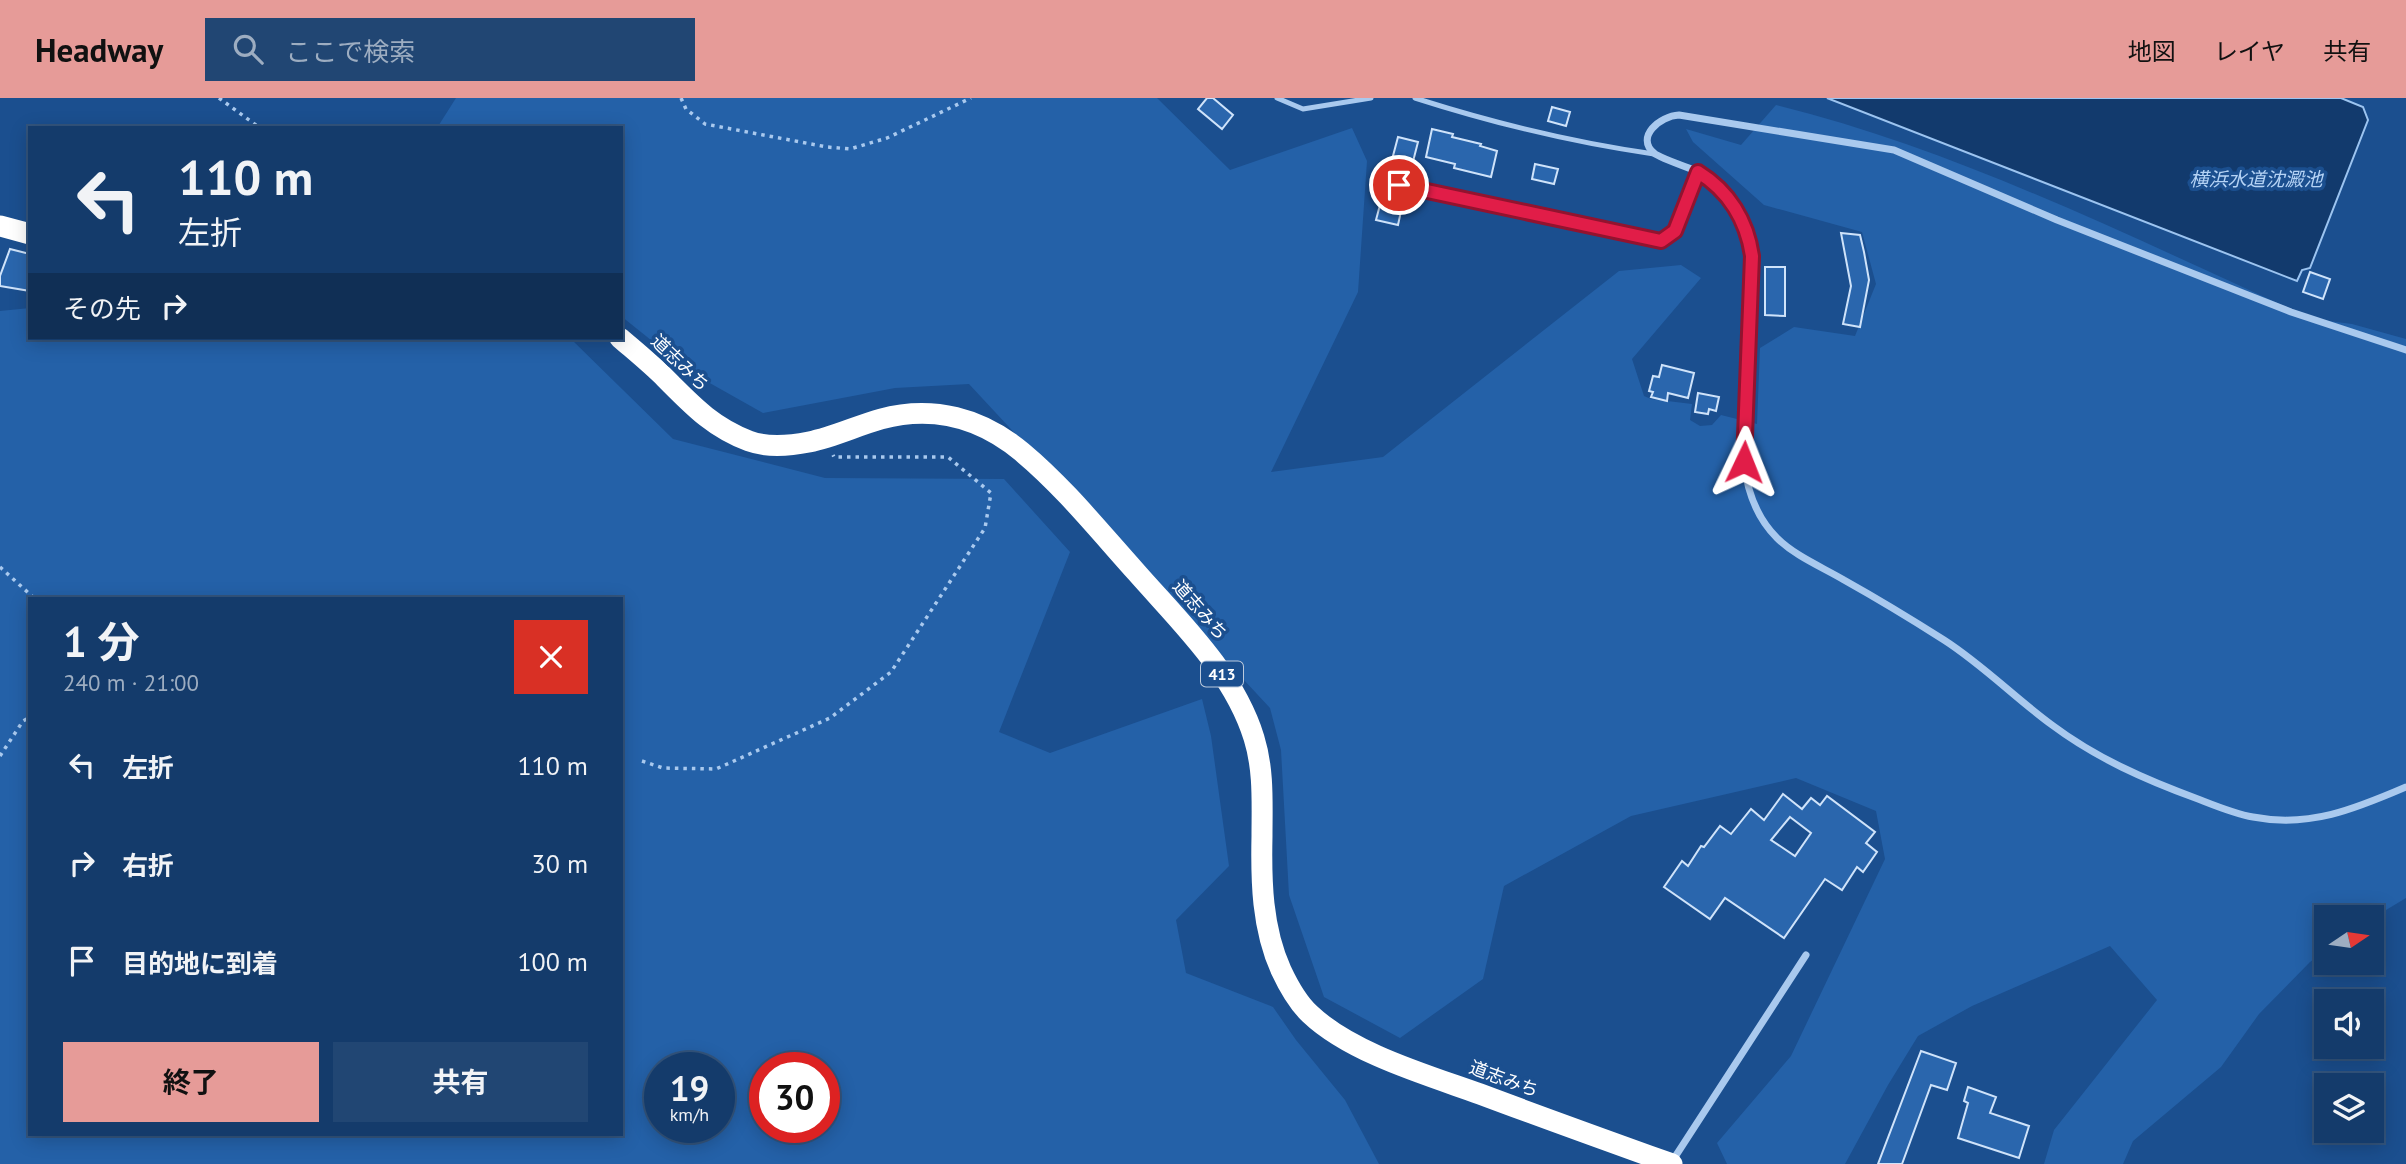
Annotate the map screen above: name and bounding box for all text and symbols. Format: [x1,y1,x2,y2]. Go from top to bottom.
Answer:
search box [205,18,695,81]
text: Headway [35,28,163,71]
icon: search [229,30,267,68]
text: ここで検索 [285,35,415,68]
text: 地図 [2128,36,2176,67]
text: レイヤ [2214,36,2285,67]
text: 共有 [2323,36,2371,67]
text: 110 m [178,145,313,209]
icon: left [63,154,154,245]
pin [1369,155,1429,215]
icon: arrive [1380,166,1418,204]
water label: 横浜水道沈澱池 [2189,167,2324,191]
text: 左折 [178,211,242,253]
icon: right [155,287,193,325]
text: その先 [63,292,141,325]
street label: 道志みち [646,329,714,396]
position arrow [1707,425,1781,499]
street label: 道志みち [1168,575,1233,644]
text: 1 分 [63,614,139,669]
button: close [514,620,588,694]
road number: 413 [1201,662,1243,687]
text: 240 m · 21:00 [63,668,199,697]
icon: left [63,746,101,784]
text: 110 m [517,749,588,782]
text: 左折 [122,751,174,784]
icon: right [63,844,101,882]
text: 30 m [532,847,588,880]
text: 右折 [122,849,174,882]
north arrow [2314,905,2384,975]
map controls [2314,905,2384,1143]
icon: arrive [63,942,101,980]
text: 100 m [517,945,588,978]
text: 目的地に到着 [122,947,278,980]
button: sound [2314,989,2384,1059]
button: 終了 [63,1042,319,1122]
button: 共有 [333,1042,588,1122]
speed limit sign: 30 [749,1052,840,1143]
street label: 道志みち [1466,1055,1542,1102]
text: 19 [670,1065,709,1111]
button: layers [2314,1073,2384,1143]
text: km/h [670,1103,709,1126]

